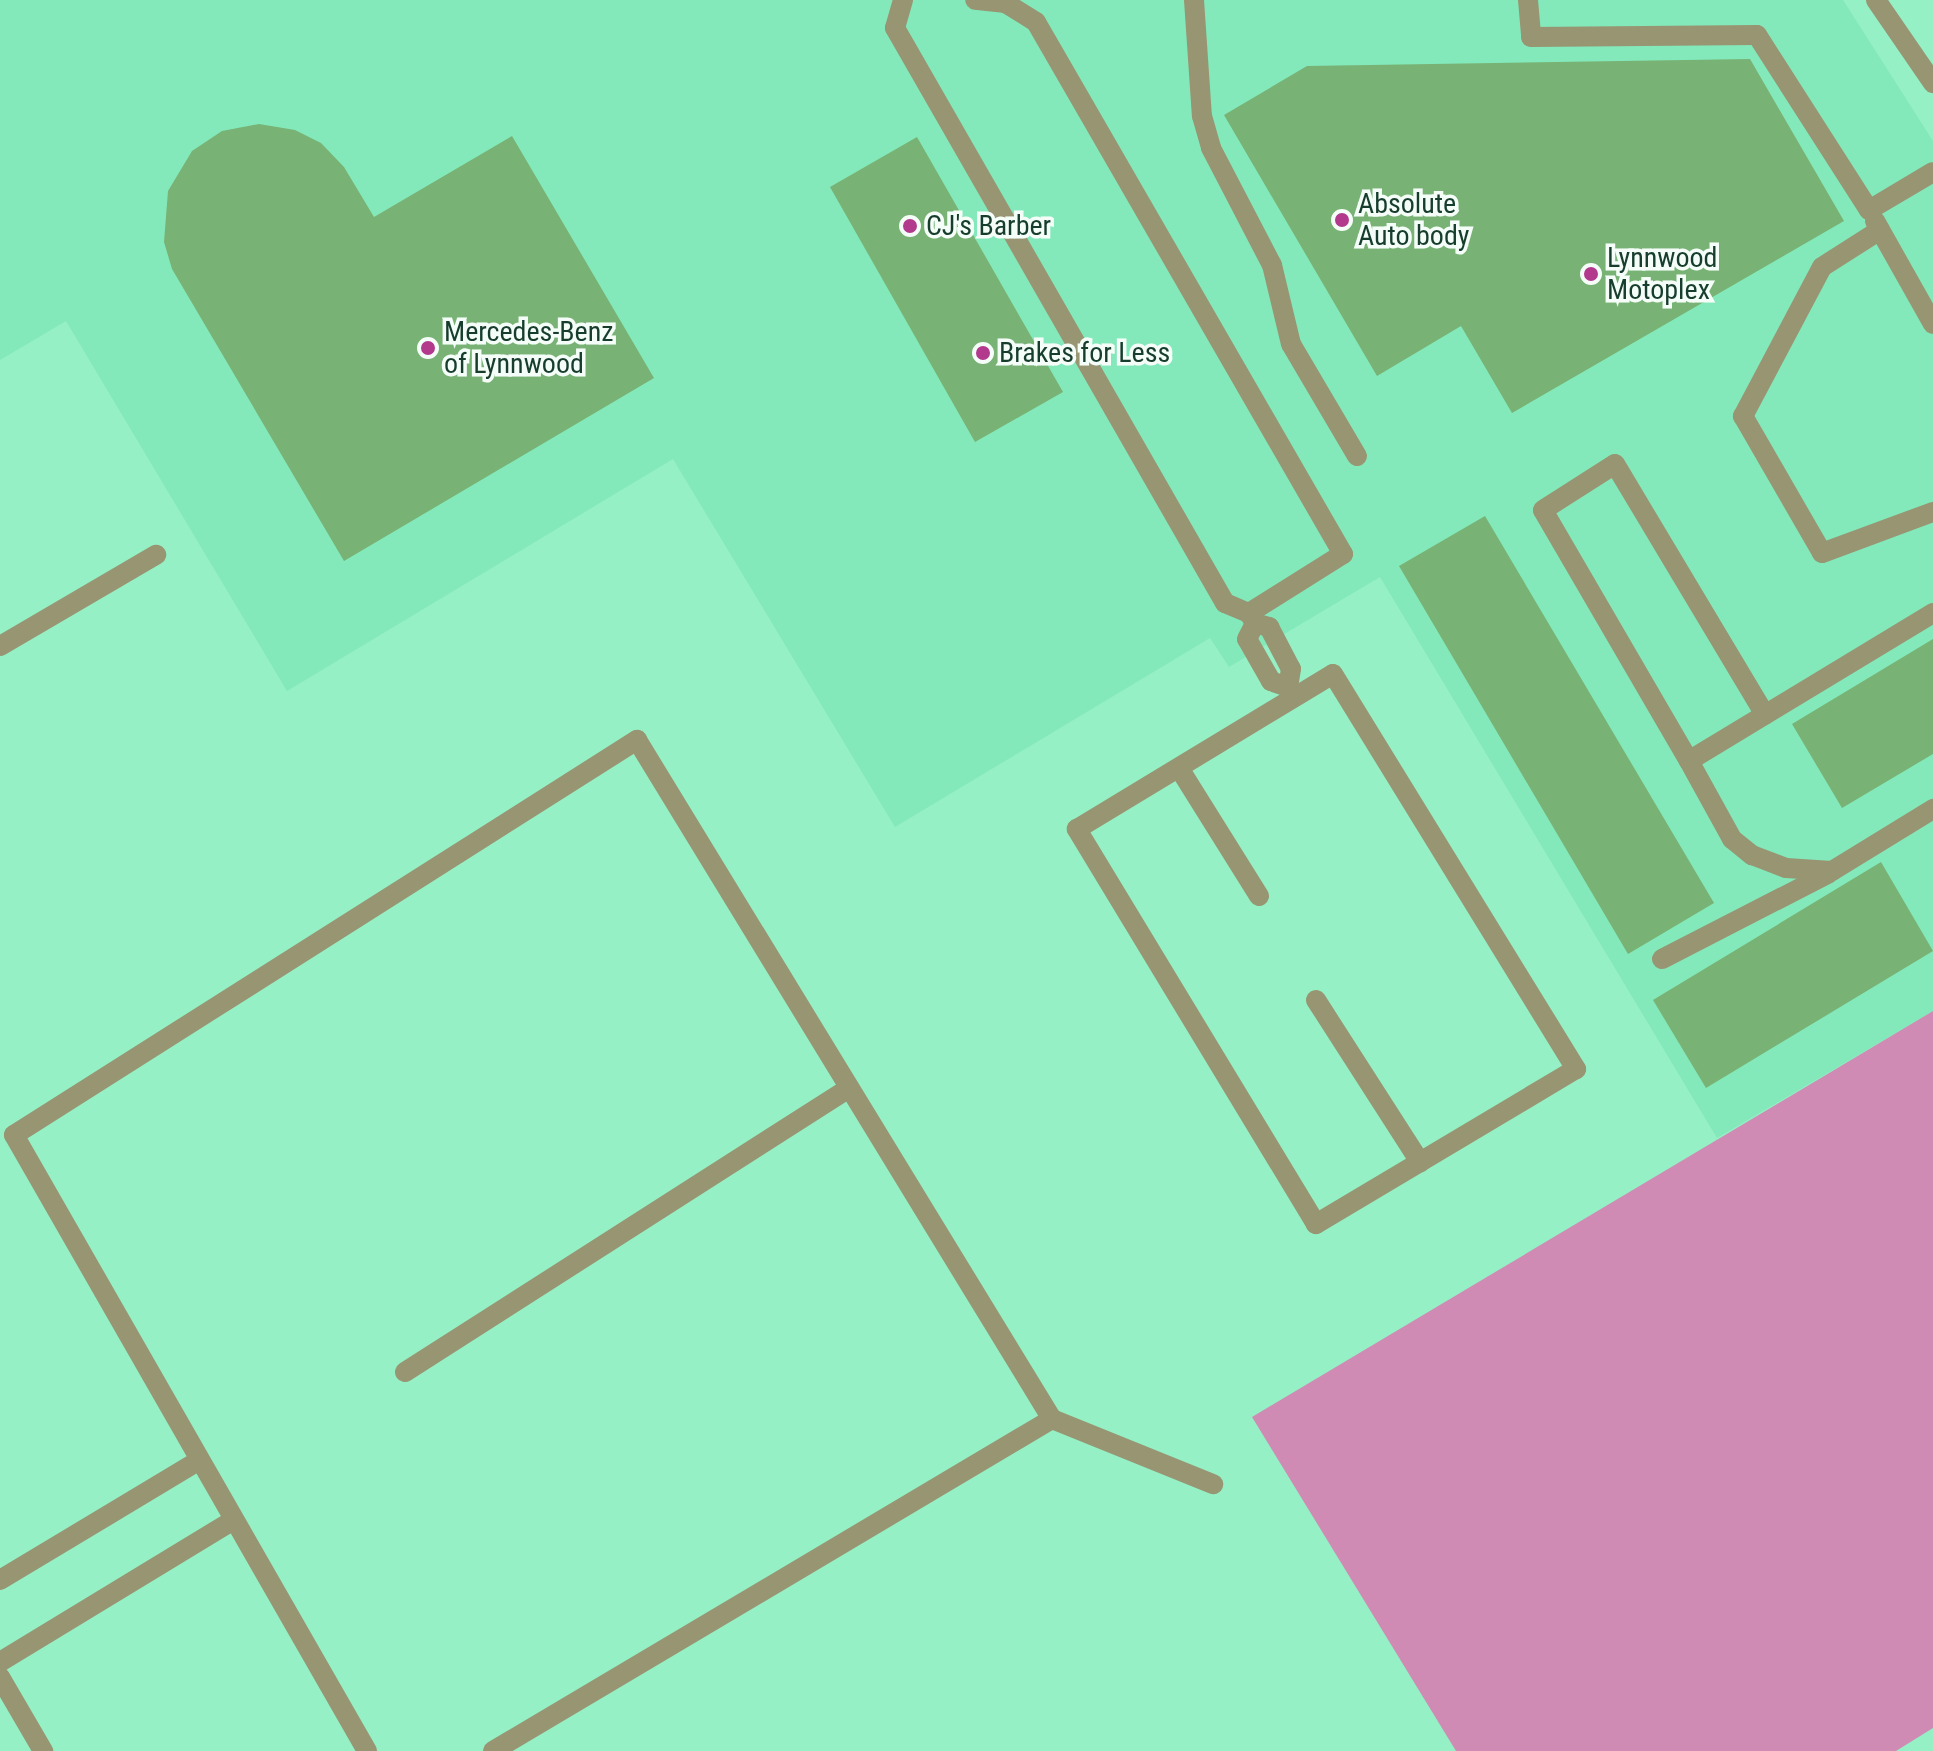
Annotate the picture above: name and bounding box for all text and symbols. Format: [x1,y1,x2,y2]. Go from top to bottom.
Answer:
place label: Absolute Auto body [1358,187,1469,253]
place label: CJ's Barber [926,209,1051,243]
marker: Absolute Auto body [1333,211,1351,229]
marker: CJ's Barber [901,217,919,235]
place label: Lynnwood Motoplex [1607,241,1717,307]
marker: Lynnwood Motoplex [1582,265,1600,283]
place label: Mercedes-Benz of Lynnwood [444,315,614,381]
place label: Brakes for Less [999,336,1170,370]
marker: Mercedes-Benz of Lynnwood [419,339,437,357]
marker: Brakes for Less [974,344,992,362]

